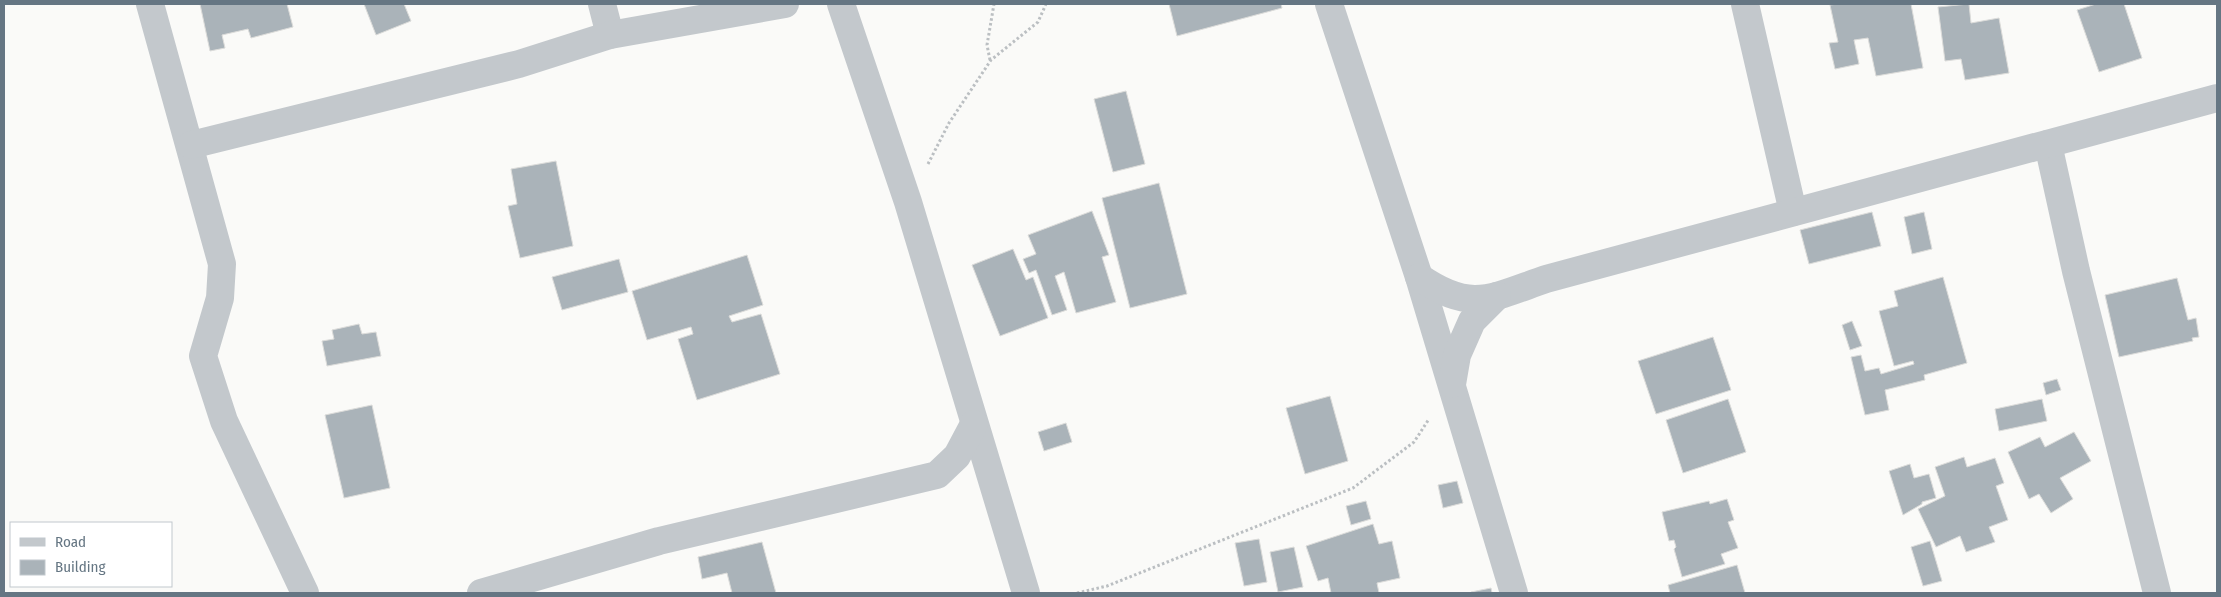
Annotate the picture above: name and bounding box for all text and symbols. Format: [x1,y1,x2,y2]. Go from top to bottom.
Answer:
legend [10,522,172,587]
text: Road [55,533,86,551]
text: Building [55,558,106,576]

